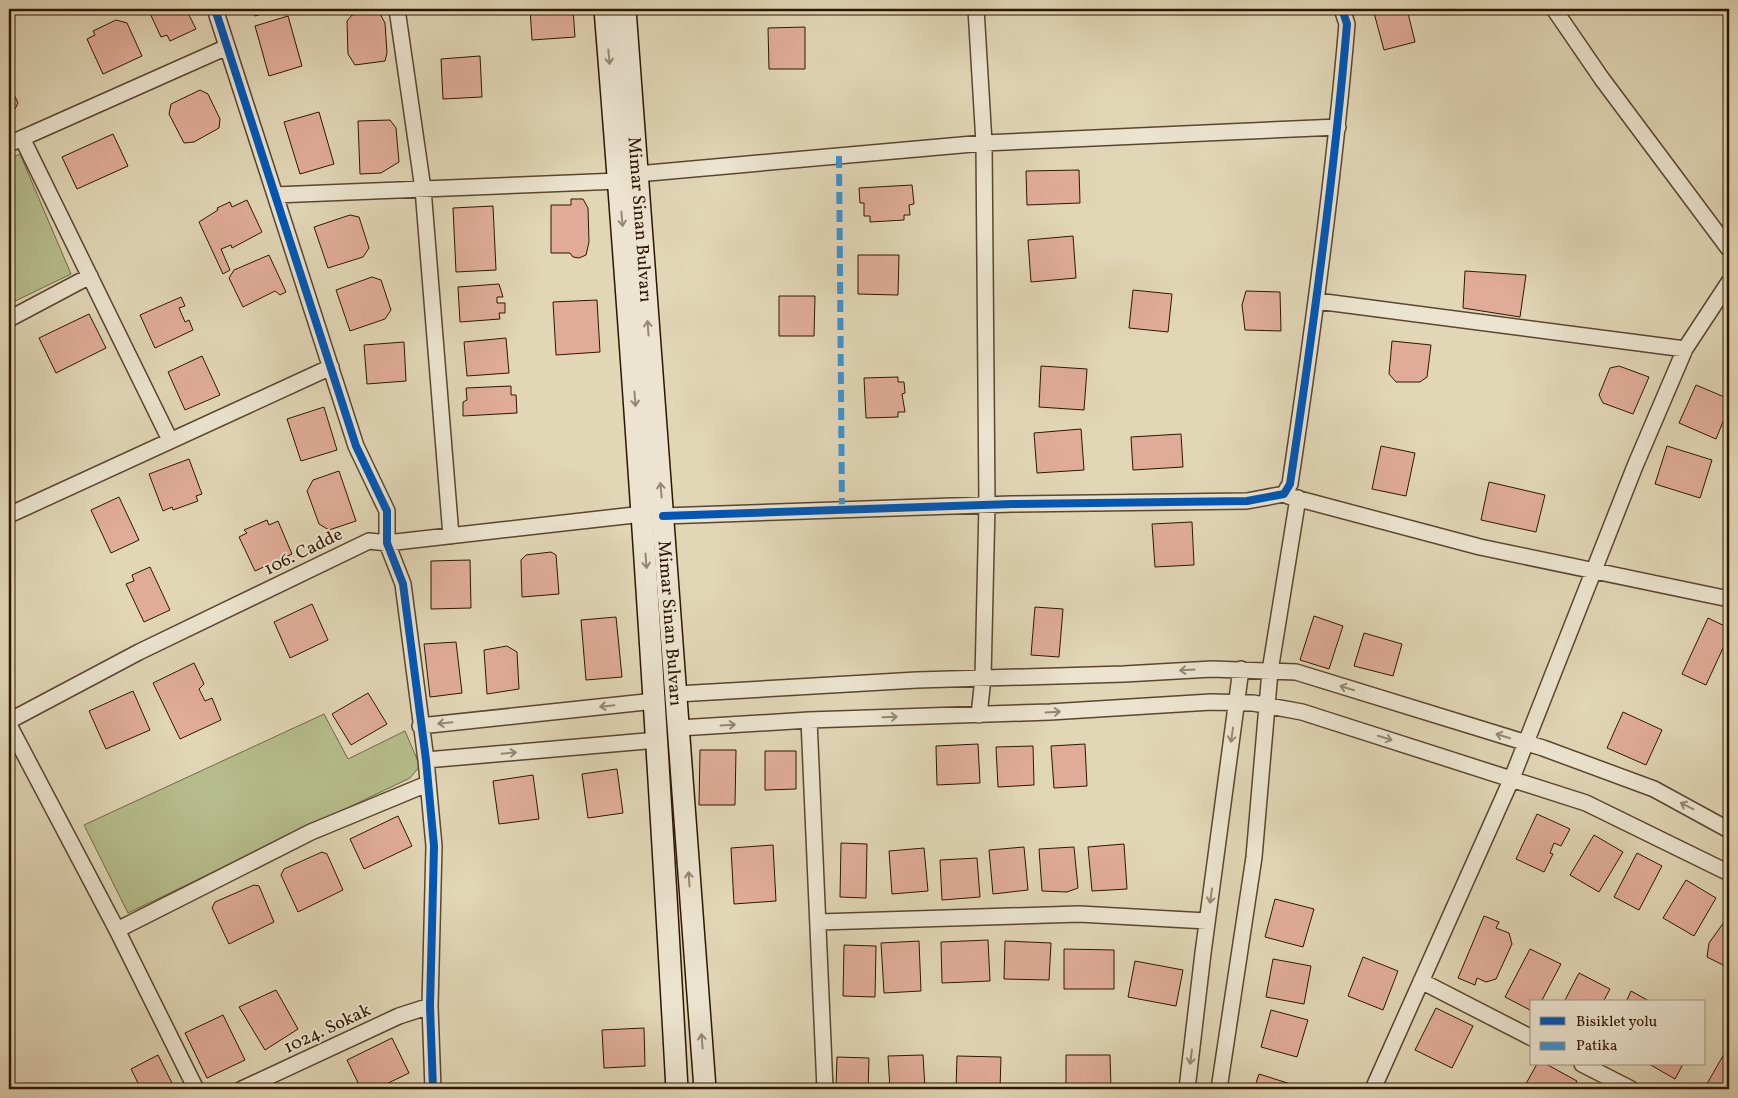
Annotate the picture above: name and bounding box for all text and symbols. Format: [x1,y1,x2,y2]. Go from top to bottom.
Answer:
one-way arrow [604,49,613,65]
street label: Mimar Sinan Bulvarı [620,136,658,303]
one-way arrow [617,211,627,227]
one-way arrow [643,320,653,336]
one-way arrow [631,391,640,407]
one-way arrow [656,482,665,498]
street label: 106. Cadde [260,523,347,582]
street label: Mimar Sinan Bulvarı [650,540,688,707]
one-way arrow [641,553,651,569]
one-way arrow [1180,666,1196,675]
one-way arrow [1340,683,1356,692]
one-way arrow [599,701,615,711]
one-way arrow [1045,708,1061,717]
one-way arrow [882,713,898,722]
one-way arrow [437,718,453,728]
one-way arrow [720,720,736,729]
one-way arrow [1227,727,1237,743]
one-way arrow [1495,730,1511,740]
one-way arrow [1377,734,1393,744]
one-way arrow [501,748,517,758]
one-way arrow [1680,801,1695,810]
one-way arrow [685,871,694,887]
one-way arrow [1206,888,1216,904]
street label: 1024. Sokak [280,998,375,1060]
legend [1530,1000,1706,1066]
text: Bisiklet yolu [1576,1012,1657,1033]
one-way arrow [697,1033,706,1049]
text: Patika [1576,1036,1617,1057]
one-way arrow [1186,1049,1196,1065]

